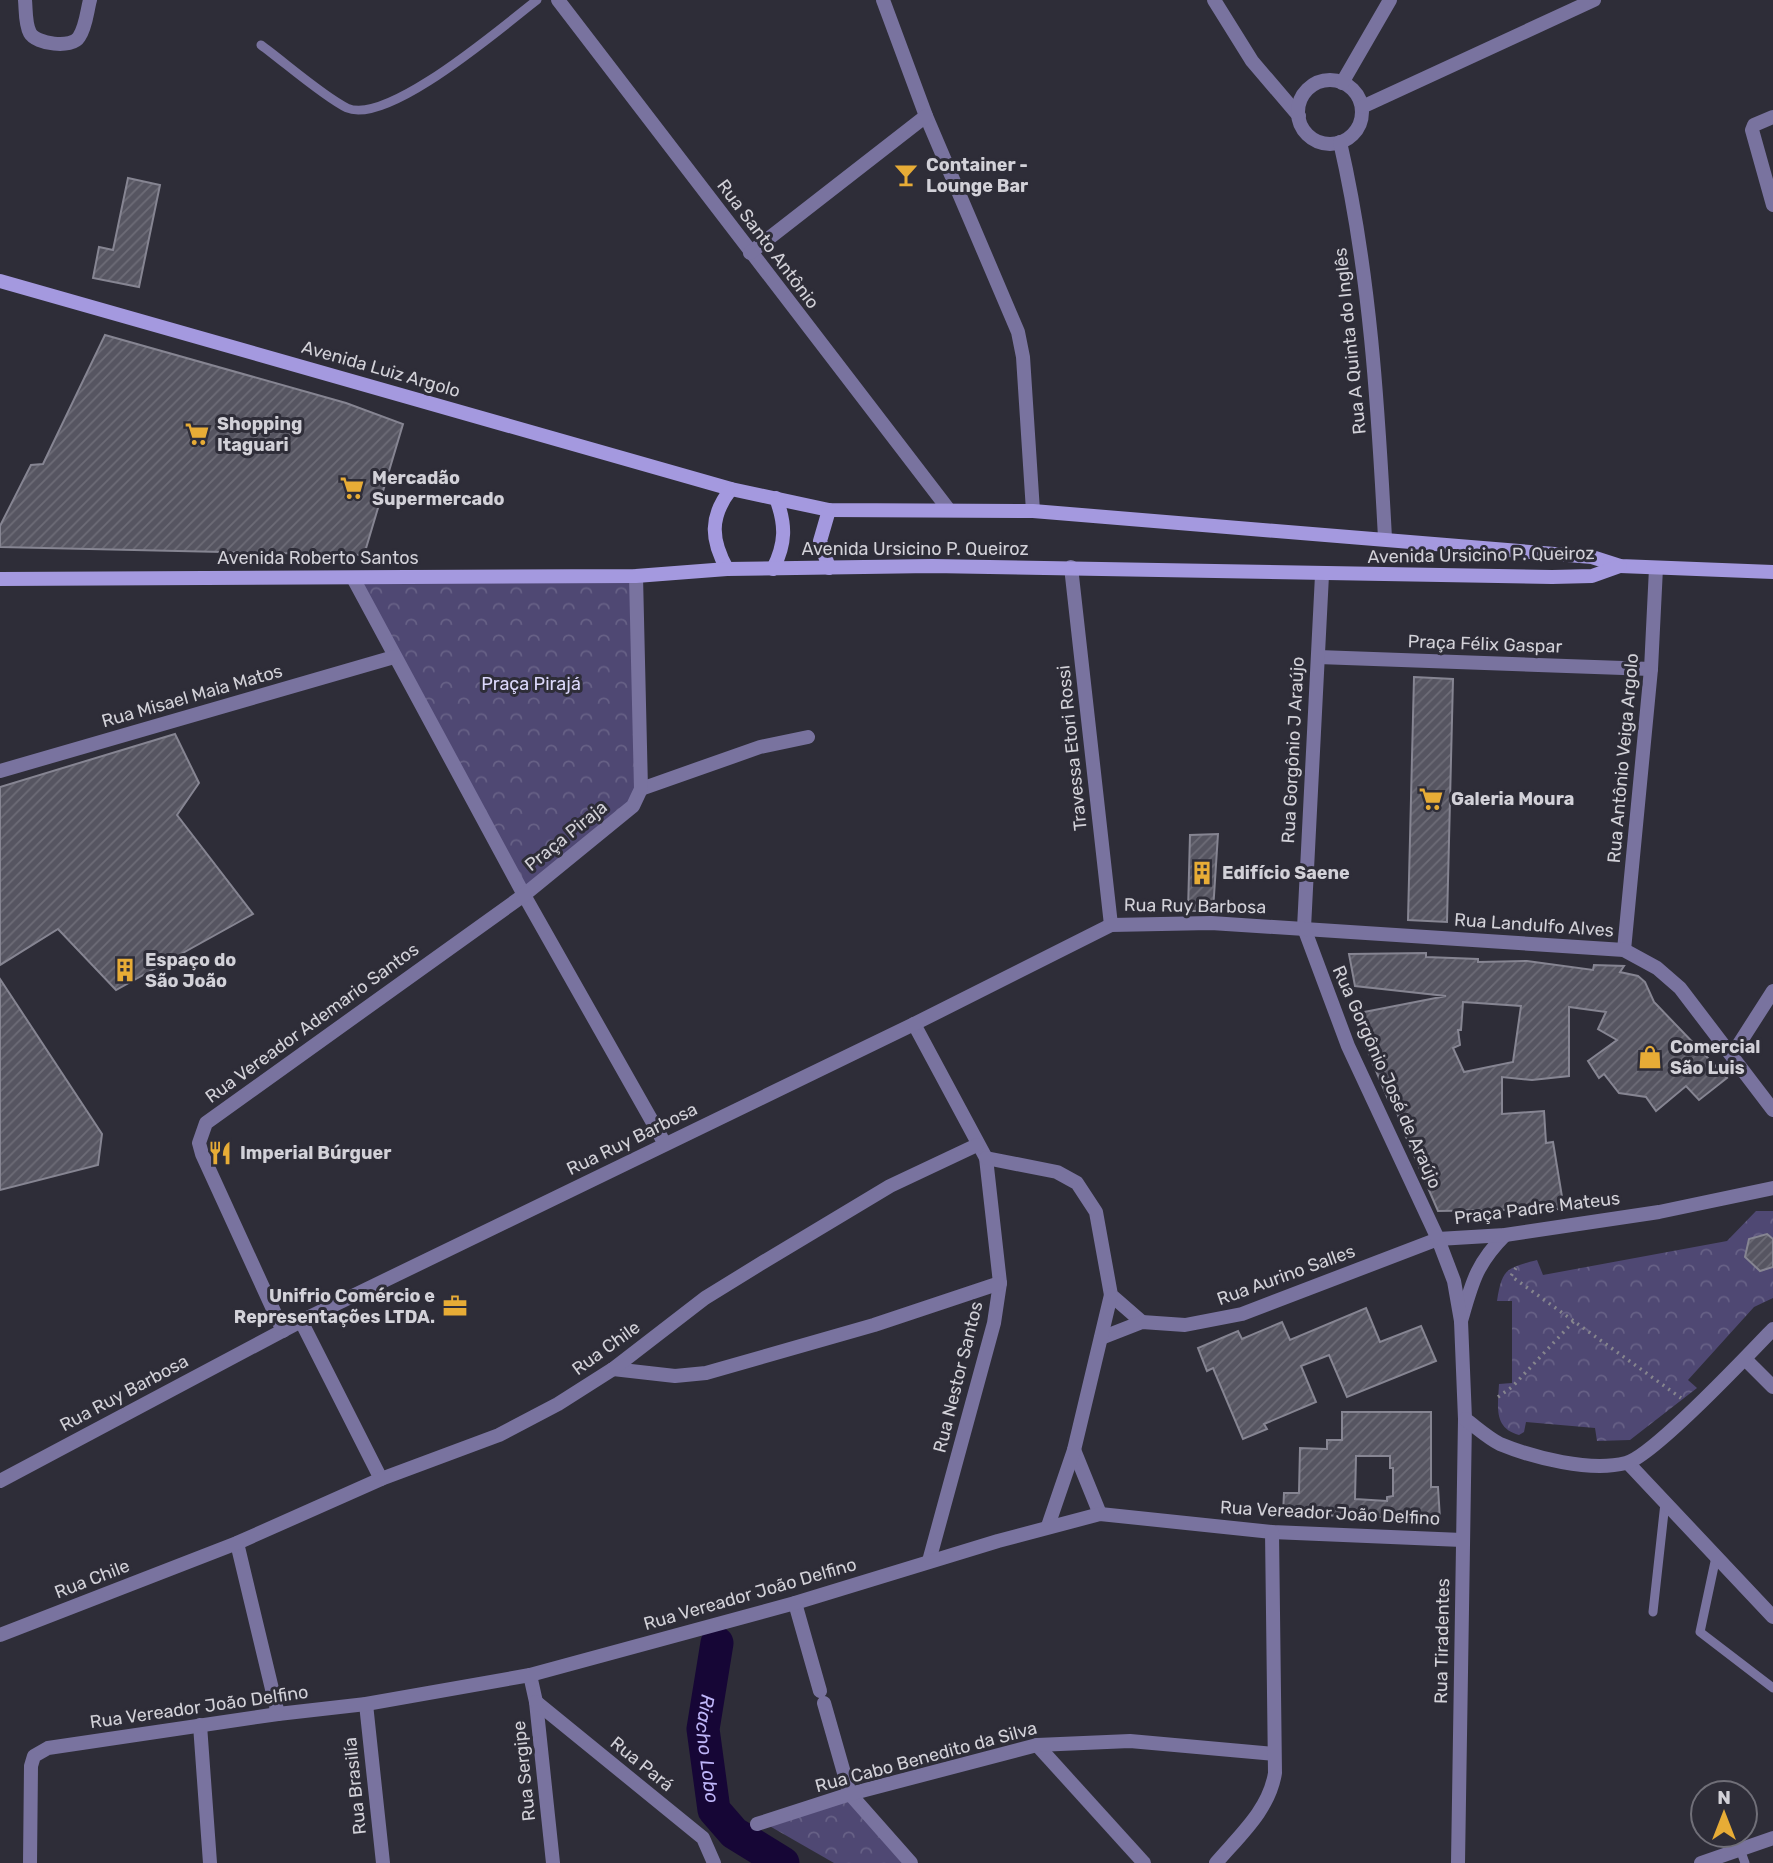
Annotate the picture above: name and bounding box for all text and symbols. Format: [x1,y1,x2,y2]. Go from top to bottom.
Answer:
place label: Container - Lounge Bar [926,154,1028,197]
bar icon: Container - Lounge Bar [892,161,920,189]
street label: Rua Santo Antônio [712,175,824,313]
street label: Rua A Quinta do Inglês [1329,247,1371,435]
street label: Avenida Luiz Argolo [299,336,463,402]
place label: Shopping Itaguari [217,413,302,456]
supermarket icon: Shopping Itaguari [183,420,211,448]
place label: Mercadão Supermercado [372,467,505,510]
supermarket icon: Mercadão Supermercado [338,474,366,502]
street label: Avenida Ursicino P. Queiroz [801,538,1029,560]
street label: Avenida Ursicino P. Queiroz [1367,542,1595,568]
street label: Avenida Roberto Santos [217,547,419,569]
street label: Praça Félix Gaspar [1407,630,1563,658]
street label: Rua Antônio Veiga Argolo [1603,652,1643,864]
street label: Rua Gorgônio J Araújo [1277,656,1309,844]
street label: Rua Misael Maia Matos [99,660,285,732]
street label: Travessa Etori Rossi [1052,664,1092,832]
park label: Praça Pirajá [481,673,581,695]
supermarket icon: Galeria Moura [1417,785,1445,813]
place label: Galeria Moura [1451,788,1574,810]
street label: Praça Piraja [520,796,612,876]
building icon: Edifício Saene [1188,859,1216,887]
place label: Edifício Saene [1222,862,1350,884]
street label: Rua Ruy Barbosa [1124,894,1266,918]
street label: Rua Landulfo Alves [1453,908,1615,942]
street label: Rua Vereador Ademario Santos [201,938,423,1108]
place label: Espaço do São João [145,949,236,992]
building icon: Espaço do São João [111,956,139,984]
street label: Rua Gorgônio José de Araújo [1328,962,1446,1192]
place label: Comercial São Luis [1670,1036,1760,1079]
shop icon: Comercial São Luis [1636,1043,1664,1071]
street label: Rua Ruy Barbosa [563,1098,701,1180]
restaurant icon: Imperial Búrguer [206,1139,234,1167]
place label: Imperial Búrguer [240,1142,391,1164]
street label: Praça Padre Mateus [1453,1187,1621,1229]
street label: Rua Aurino Salles [1214,1240,1358,1310]
place label: Unifrio Comércio e Representações LTDA. [234,1285,435,1328]
office icon: Unifrio Comércio e Representações LTDA. [441,1292,469,1320]
street label: Rua Nestor Santos [929,1299,987,1455]
street label: Rua Chile [568,1316,644,1380]
street label: Rua Ruy Barbosa [56,1350,192,1436]
street label: Rua Vereador João Delfino [1219,1496,1441,1530]
street label: Rua Vereador João Delfino [641,1553,859,1635]
street label: Rua Chile [51,1555,133,1603]
street label: Rua Tiradentes [1430,1578,1454,1704]
street label: Rua Vereador João Delfino [88,1681,310,1733]
water label: Riacho Lobo [691,1693,724,1805]
street label: Rua Cabo Benedito da Silva [813,1717,1039,1797]
street label: Rua Sergipe [508,1720,540,1822]
street label: Rua Pará [606,1732,678,1796]
street label: Rua Brasilía [339,1736,371,1836]
north arrow [1689,1779,1759,1849]
text: N [1717,1786,1731,1809]

